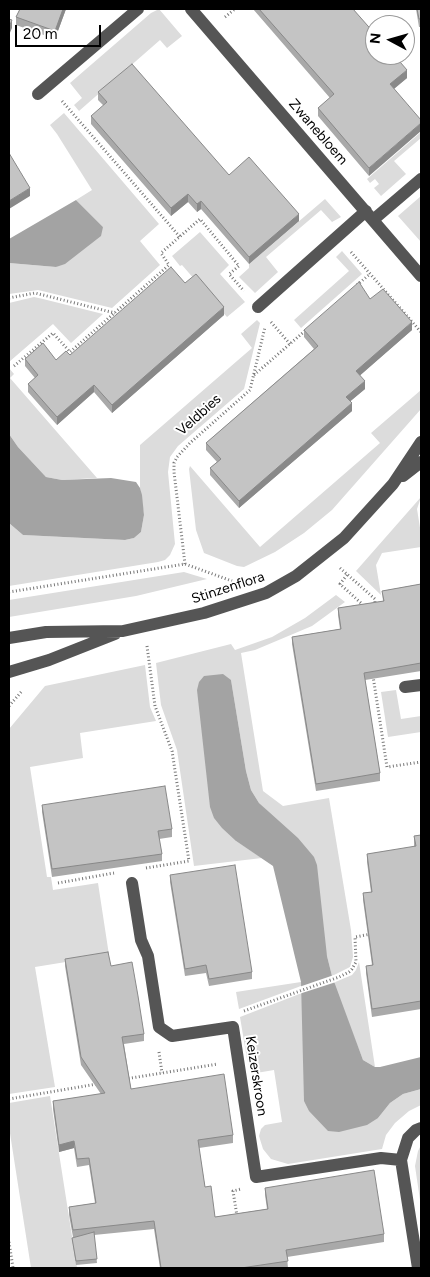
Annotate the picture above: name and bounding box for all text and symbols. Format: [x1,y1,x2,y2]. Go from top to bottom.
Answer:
scale bar [18,15,104,47]
north arrow [365,15,415,65]
text: 20 m [23,25,57,43]
text: N [367,32,385,45]
street label: Zwanebloem [285,96,351,168]
street label: Veldbies [173,391,225,439]
street label: Stinzenflora [189,568,267,608]
street label: Keizerskroon [241,1035,271,1117]

